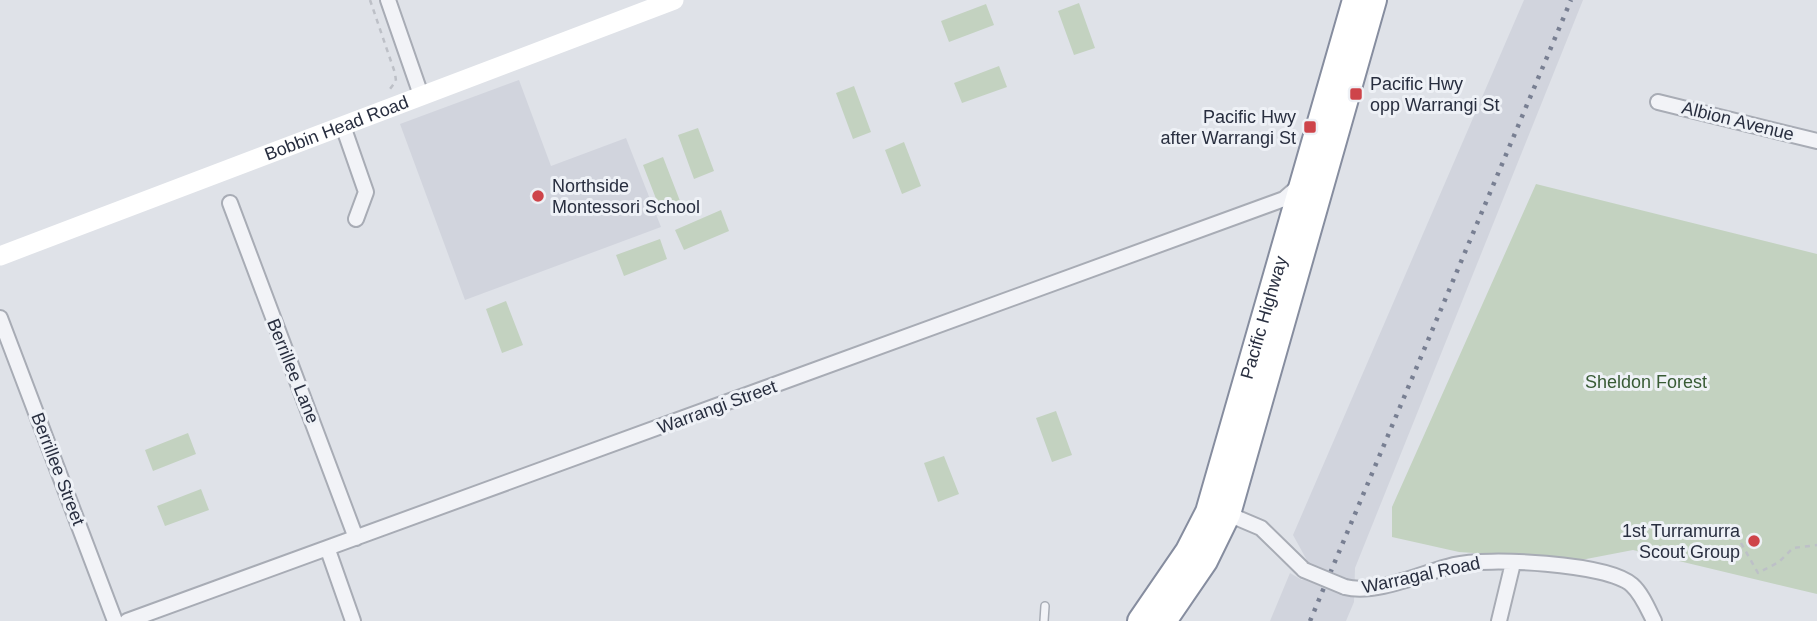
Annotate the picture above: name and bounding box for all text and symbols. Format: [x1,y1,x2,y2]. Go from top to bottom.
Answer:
place label: Pacific Hwy opp Warrangi St [1370,74,1499,115]
marker: Pacific Hwy opp Warrangi St [1348,86,1364,102]
street label: Bobbin Head Road [262,92,411,165]
street label: Albion Avenue [1680,97,1796,145]
place label: Pacific Hwy after Warrangi St [1161,107,1296,148]
marker: Pacific Hwy after Warrangi St [1302,119,1318,135]
place label: Northside Montessori School [552,176,700,217]
marker: Northside Montessori School [530,188,546,204]
street label: Pacific Highway [1237,254,1291,381]
street label: Berrillee Lane [263,316,323,426]
park label: Sheldon Forest [1585,372,1707,392]
street label: Warrangi Street [655,376,779,438]
street label: Berrillee Street [27,410,89,528]
place label: 1st Turramurra Scout Group [1622,521,1741,562]
marker: 1st Turramurra Scout Group [1746,533,1762,549]
street label: Warragal Road [1360,553,1482,597]

